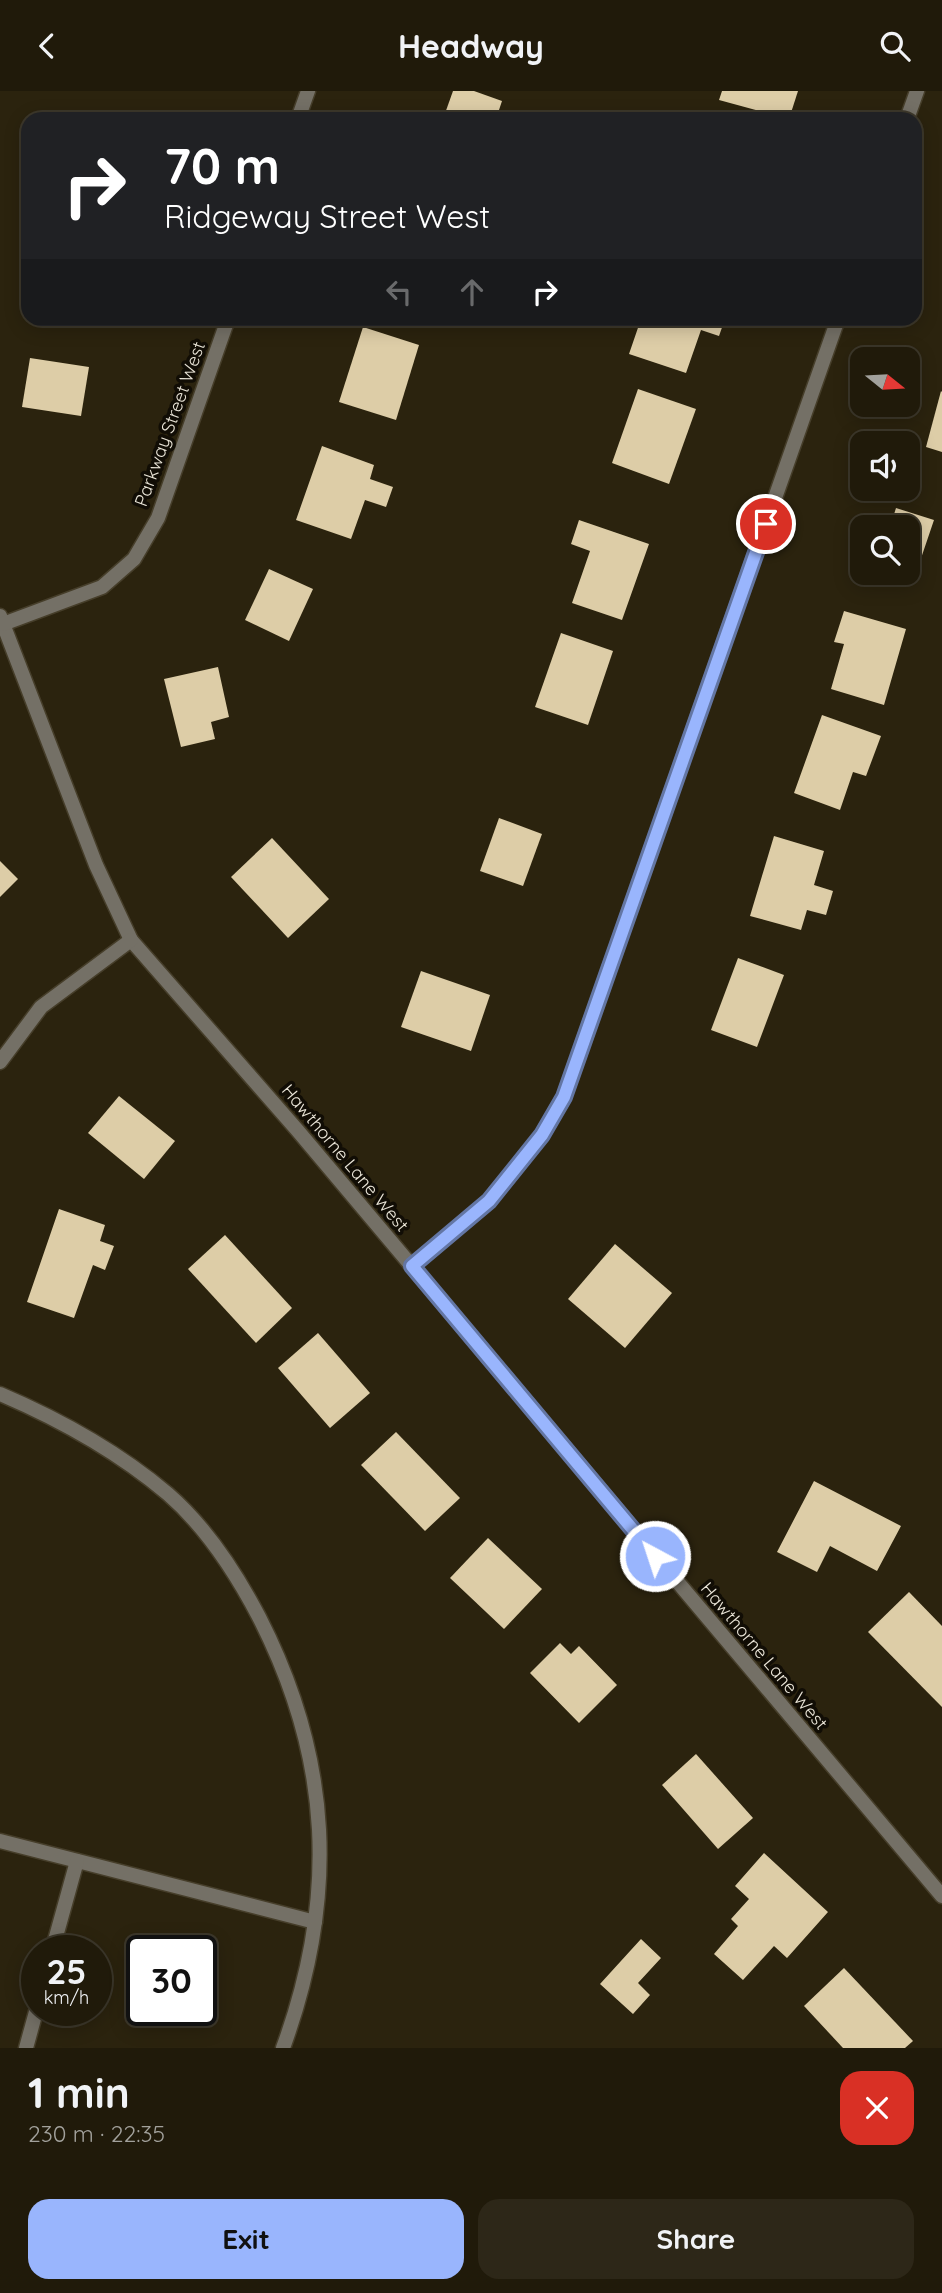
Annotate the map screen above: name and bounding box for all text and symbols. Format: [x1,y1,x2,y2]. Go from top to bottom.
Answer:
text: Headway [398,26,544,66]
icon: back [28,27,66,65]
icon: search [876,27,914,65]
text: 70 m [164,135,280,196]
icon: right [49,140,140,231]
text: Ridgeway Street West [164,196,490,236]
icon: left [380,273,418,311]
icon: ahead [453,273,491,311]
icon: right [526,273,564,311]
street label: Parkway Street West [129,338,210,509]
north arrow [850,347,920,417]
map controls [850,347,920,585]
button: sound [850,431,920,501]
pin [736,494,796,554]
icon: arrive [747,505,785,543]
button: search [850,515,920,585]
street label: Hawthorne Lane West [277,1079,414,1236]
position arrow [618,1519,692,1593]
street label: Hawthorne Lane West [696,1577,833,1734]
speed limit sign: 30 [126,1935,217,2026]
text: 25 [46,1949,87,1993]
text: km/h [44,1986,89,2009]
text: 1 min [28,2066,130,2119]
button: close [840,2071,914,2145]
text: 230 m · 22:35 [28,2119,165,2148]
button: Exit [28,2199,464,2279]
button: Share [478,2199,914,2279]

